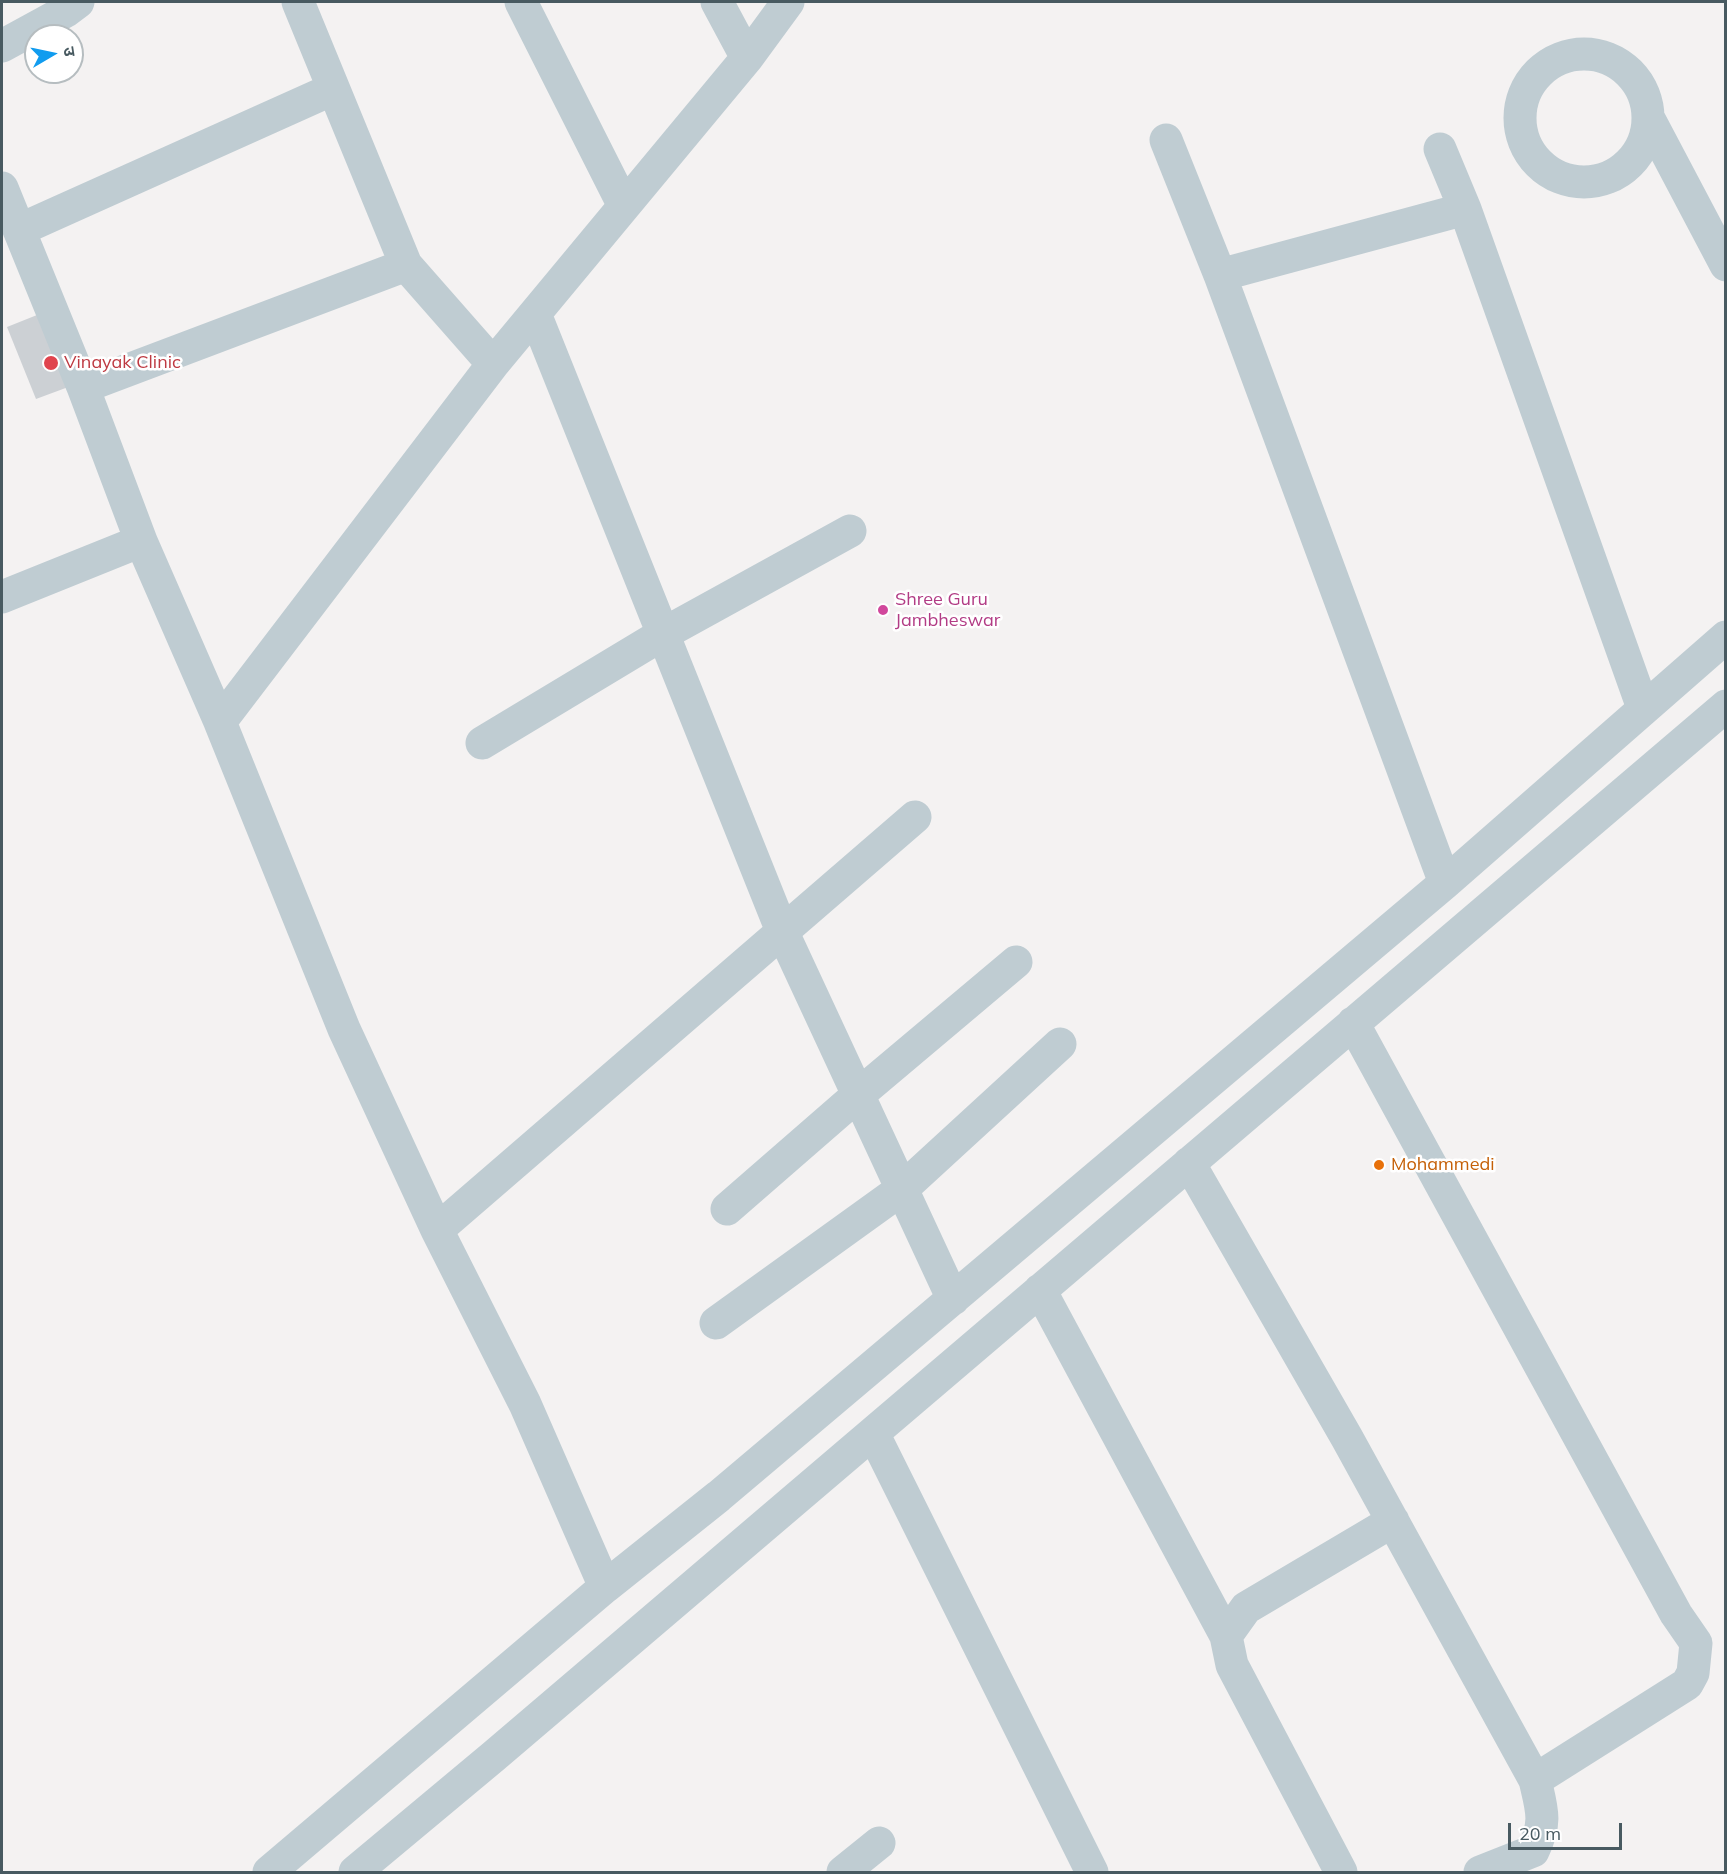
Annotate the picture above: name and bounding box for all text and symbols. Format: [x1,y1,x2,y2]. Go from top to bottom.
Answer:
north arrow [24,24,84,84]
text: उ [59,45,80,58]
place label: Vinayak Clinic [64,352,181,374]
marker: Vinayak Clinic [42,354,60,372]
place label: Shree Guru Jambheswar [895,589,1000,632]
marker: Shree Guru Jambheswar [876,603,890,617]
place label: Mohammedi [1391,1154,1495,1176]
marker: Mohammedi [1372,1158,1386,1172]
scale bar [1511,1811,1625,1849]
text: 20 m [1519,1822,1561,1845]

